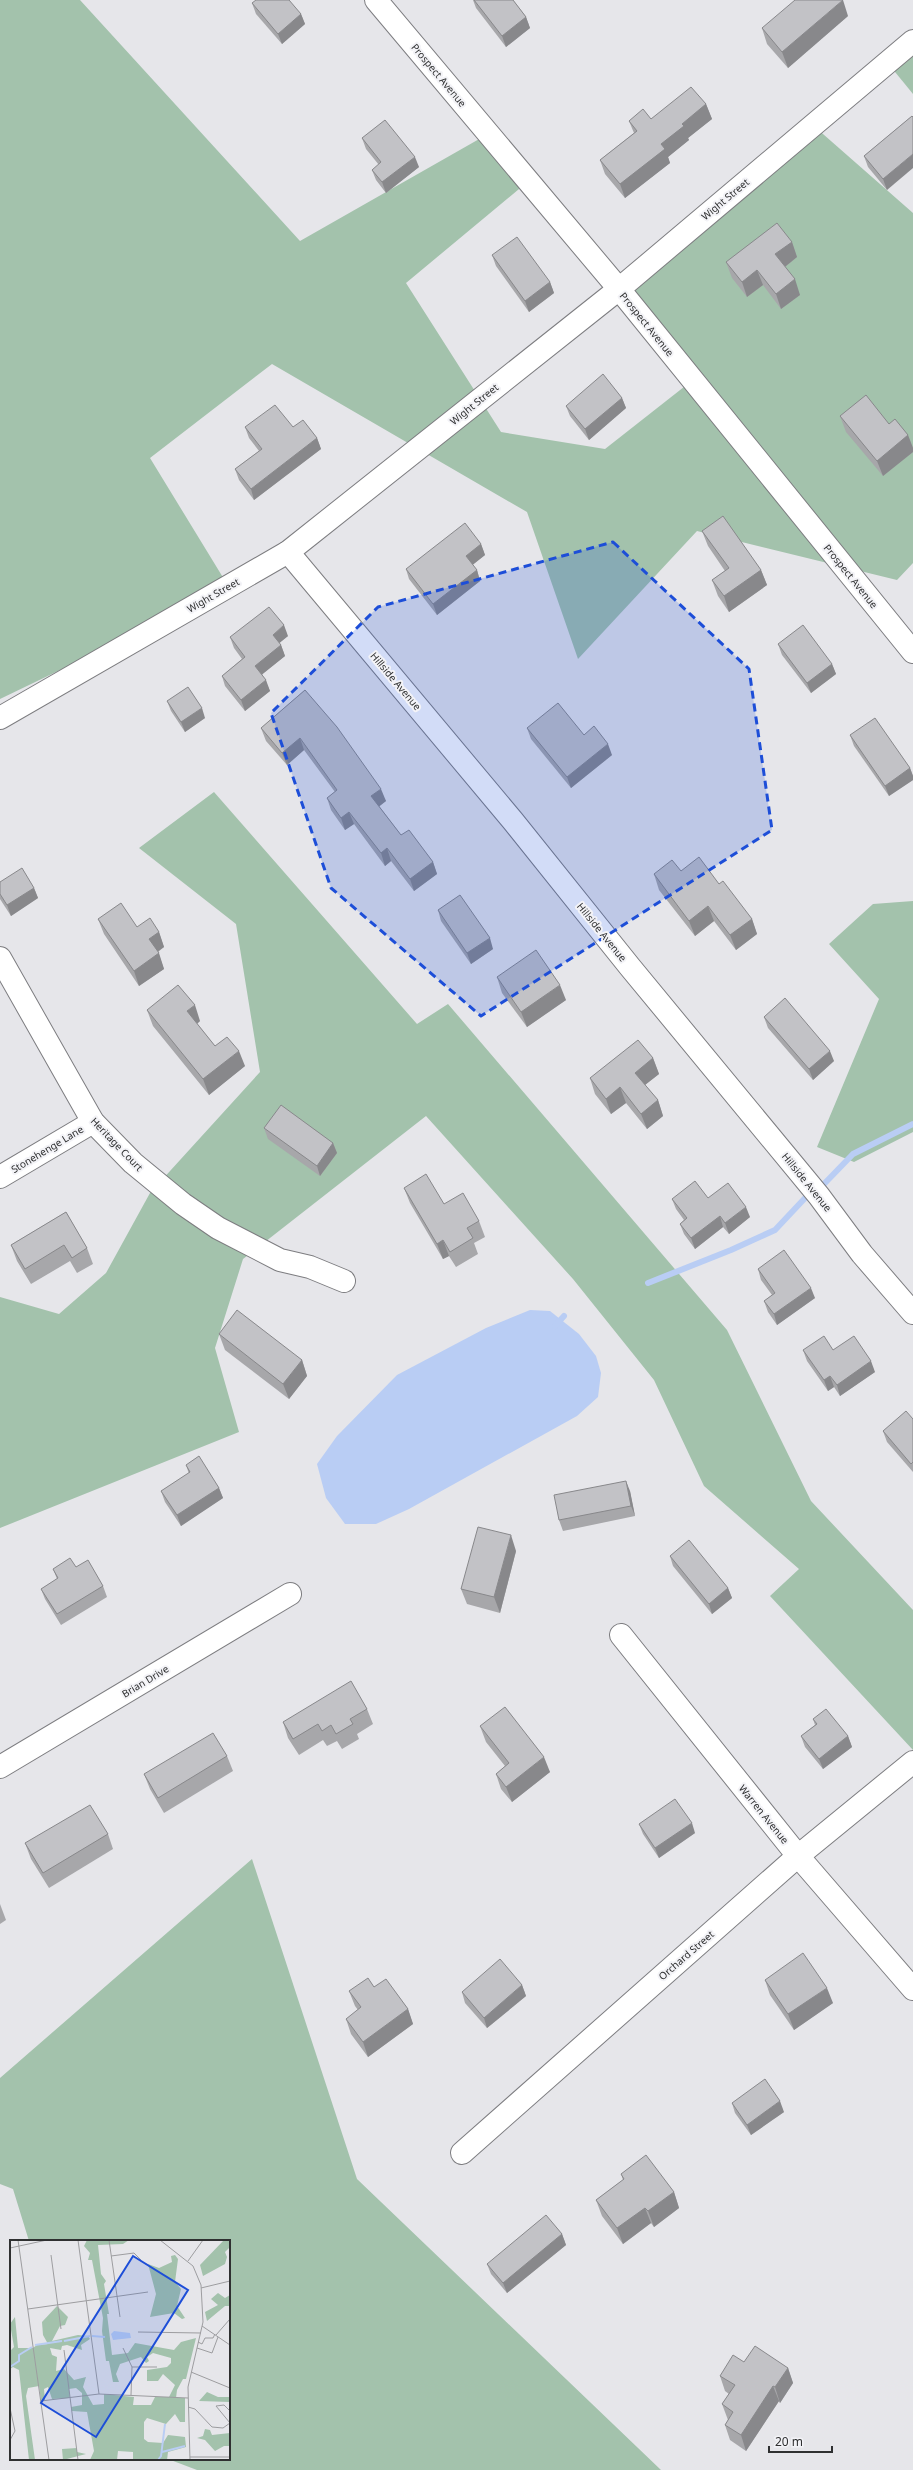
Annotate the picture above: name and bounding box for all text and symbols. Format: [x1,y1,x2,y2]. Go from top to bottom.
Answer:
street label: Prospect Avenue [408,40,470,110]
street label: Wight Street [698,175,752,223]
street label: Prospect Avenue [617,289,677,359]
street label: Wight Street [447,380,501,428]
street label: Prospect Avenue [821,541,881,611]
street label: Wight Street [184,574,242,616]
street label: Hillside Avenue [367,649,425,713]
street label: Hillside Avenue [574,900,630,965]
street label: Heritage Court [88,1114,146,1174]
street label: Stonehenge Lane [8,1122,86,1176]
street label: Hillside Avenue [779,1150,835,1215]
street label: Brian Drive [119,1661,171,1700]
street label: Warren Avenue [736,1781,792,1847]
street label: Orchard Street [655,1927,717,1983]
inset map [10,2240,230,2460]
scale bar [769,2428,832,2454]
text: 20 m [775,2433,803,2450]

